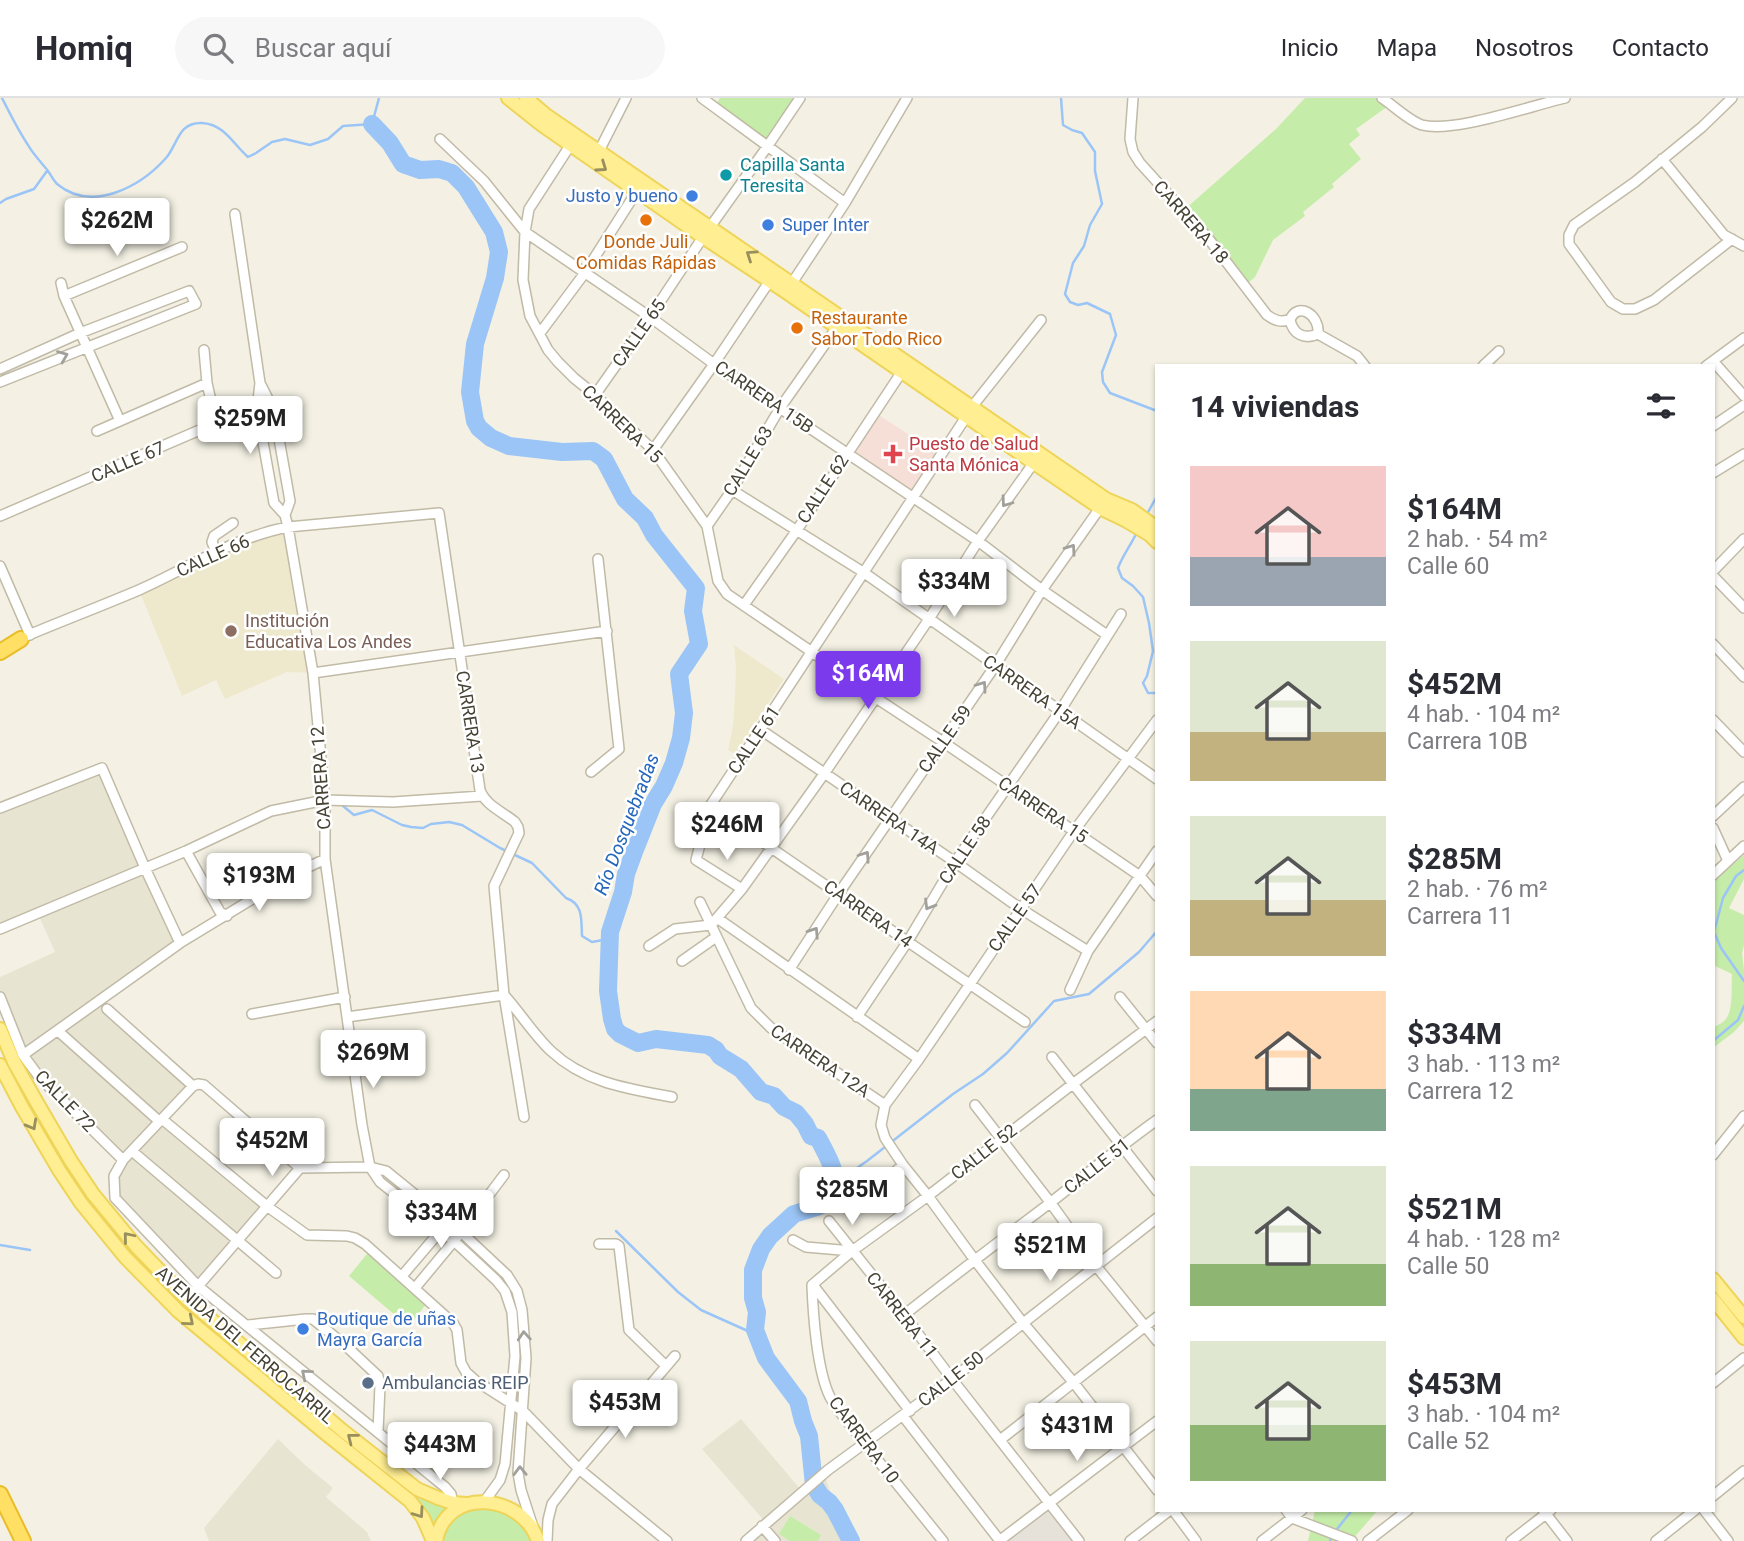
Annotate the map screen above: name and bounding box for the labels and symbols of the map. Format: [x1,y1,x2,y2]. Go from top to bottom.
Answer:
place label: Capilla Santa Teresita [740,154,845,196]
one-way arrow [594,159,607,171]
marker: Capilla Santa Teresita [718,167,734,183]
street label: CARRERA 18 [1150,176,1233,268]
place label: Justo y bueno [566,185,678,206]
marker: Justo y bueno [684,188,700,204]
pin: $262M [68,198,166,258]
marker: Donde Juli Comidas Rápidas [638,212,654,228]
place label: Super Inter [782,214,869,235]
marker: Super Inter [760,217,776,233]
place label: Donde Juli Comidas Rápidas [576,231,716,273]
one-way arrow [746,251,759,263]
street label: CALLE 65 [608,295,669,371]
place label: Restaurante Sabor Todo Rico [811,307,942,349]
marker: Restaurante Sabor Todo Rico [789,320,805,336]
one-way arrow [57,350,69,364]
street label: CARRERA 15B [711,356,818,437]
street label: CARRERA 15 [578,380,667,467]
pin: $259M [201,396,299,456]
street label: CALLE 63 [719,422,777,499]
place label: Puesto de Salud Santa Mónica [909,433,1039,475]
street label: CALLE 67 [88,437,168,486]
marker: Puesto de Salud Santa Mónica [883,444,903,464]
street label: CALLE 62 [793,450,853,527]
one-way arrow [1002,494,1014,507]
street label: CALLE 66 [173,530,253,581]
one-way arrow [1063,544,1075,557]
pin: $334M [905,560,1003,619]
place label: Institución Educativa Los Andes [245,610,412,652]
marker: Institución Educativa Los Andes [223,623,239,639]
street label: CARRERA 15A [979,650,1086,733]
pin: $164M [819,652,917,711]
street label: CARRERA 13 [452,669,489,775]
one-way arrow [974,681,986,694]
street label: CALLE 59 [914,701,975,777]
street label: CALLE 61 [723,702,784,778]
street label: CARRERA 12 [306,726,335,830]
water label: Río Dosquebradas [589,750,664,898]
street label: CARRERA 15 [995,772,1092,847]
street label: CARRERA 14A [836,777,943,859]
pin: $246M [678,802,776,862]
street label: CALLE 58 [934,812,995,888]
one-way arrow [857,851,869,864]
pin: $193M [210,854,308,913]
street label: CARRERA 14 [820,875,917,952]
street label: CALLE 57 [984,880,1045,956]
one-way arrow [925,897,938,910]
one-way arrow [806,926,819,939]
street label: CARRERA 12A [767,1020,874,1102]
pin: $269M [324,1030,422,1090]
street label: CALLE 72 [31,1065,100,1136]
one-way arrow [24,1118,37,1130]
pin: $452M [223,1118,321,1178]
street label: CALLE 52 [947,1119,1021,1184]
street label: CALLE 51 [1060,1133,1134,1198]
pin: $285M [803,1168,901,1227]
pin: $334M [392,1190,490,1250]
pin: $521M [1001,1224,1099,1283]
one-way arrow [124,1233,137,1245]
street label: AVENIDA DEL FERROCARRIL [152,1261,339,1428]
street label: CARRERA 11 [862,1267,942,1362]
place label: Boutique de uñas Mayra García [317,1308,456,1350]
one-way arrow [181,1312,193,1325]
marker: Boutique de uñas Mayra García [295,1321,311,1337]
one-way arrow [517,1330,532,1341]
street label: CALLE 50 [914,1346,988,1411]
one-way arrow [302,1370,315,1382]
place label: Ambulancias REIP [382,1372,529,1393]
marker: Ambulancias REIP [360,1375,376,1391]
pin: $453M [576,1380,674,1440]
street label: CARRERA 10 [825,1392,904,1487]
pin: $431M [1028,1404,1126,1463]
pin: $443M [391,1422,489,1482]
one-way arrow [347,1434,360,1447]
one-way arrow [512,1465,528,1475]
one-way arrow [411,1505,423,1518]

